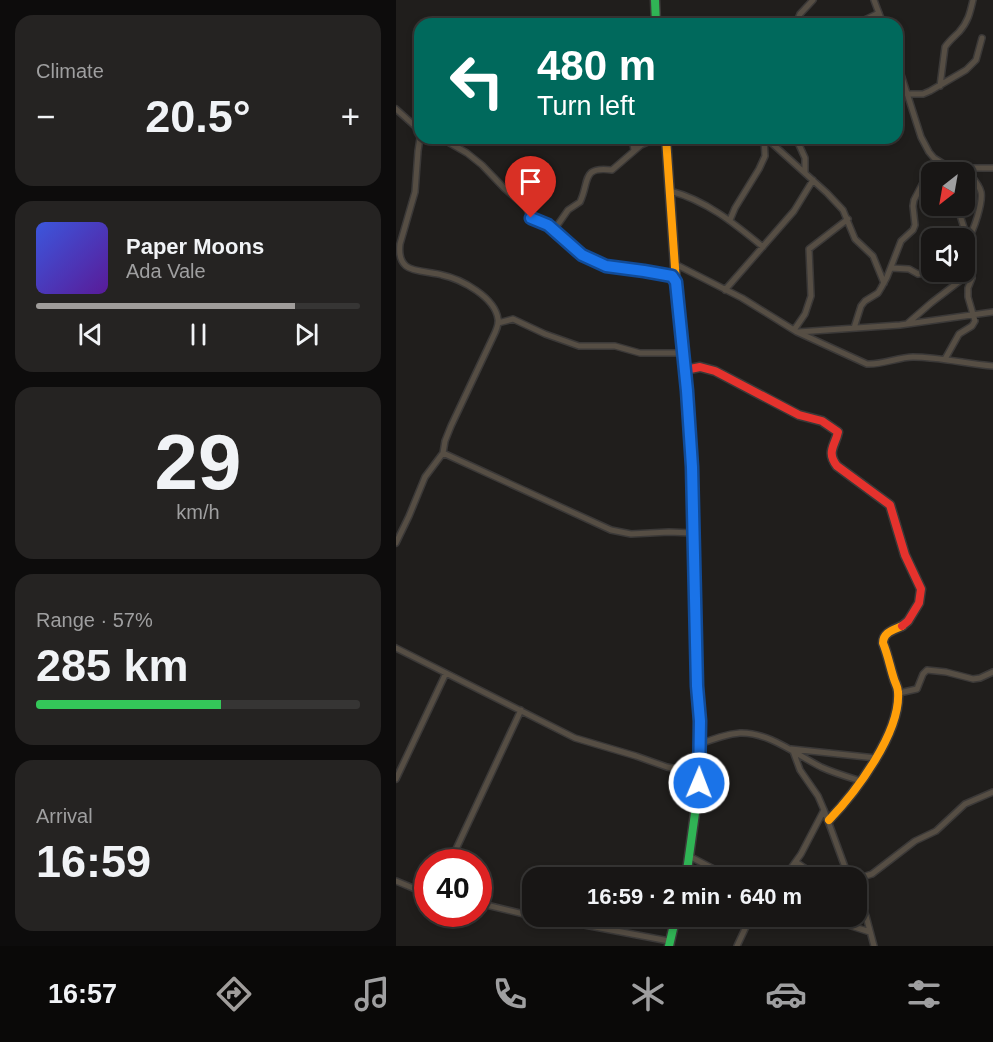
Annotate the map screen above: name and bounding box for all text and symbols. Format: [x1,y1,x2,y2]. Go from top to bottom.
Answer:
icon: left [438,42,516,120]
text: 480 m [537,42,656,89]
text: Climate [36,60,104,82]
text: 20.5° [145,91,251,142]
text: Turn left [537,91,635,121]
text: − [36,98,55,135]
text: + [341,98,360,135]
pin [505,156,556,218]
north arrow [921,162,975,216]
map controls [921,162,975,282]
icon: arrive [514,165,547,198]
button: sound [921,228,975,282]
text: Paper Moons [126,234,264,259]
text: Ada Vale [126,260,206,282]
icon: previous [74,318,107,351]
icon: pause [182,318,215,351]
icon: next [290,318,323,351]
text: 29 [155,418,241,506]
text: km/h [176,501,220,523]
text: Range · 57% [36,609,153,631]
text: 285 km [36,640,189,691]
position arrow [667,751,731,815]
text: Arrival [36,805,93,827]
text: 16:59 [36,836,151,887]
speed limit sign: 40 [414,849,492,927]
text: 16:59 · 2 min · 640 m [587,884,802,909]
icon: directions [213,973,255,1015]
icon: music [351,973,393,1015]
icon: phone [489,973,531,1015]
icon: climate [627,973,669,1015]
icon: car [765,973,807,1015]
icon: filters [903,973,945,1015]
text: 16:57 [48,979,117,1009]

